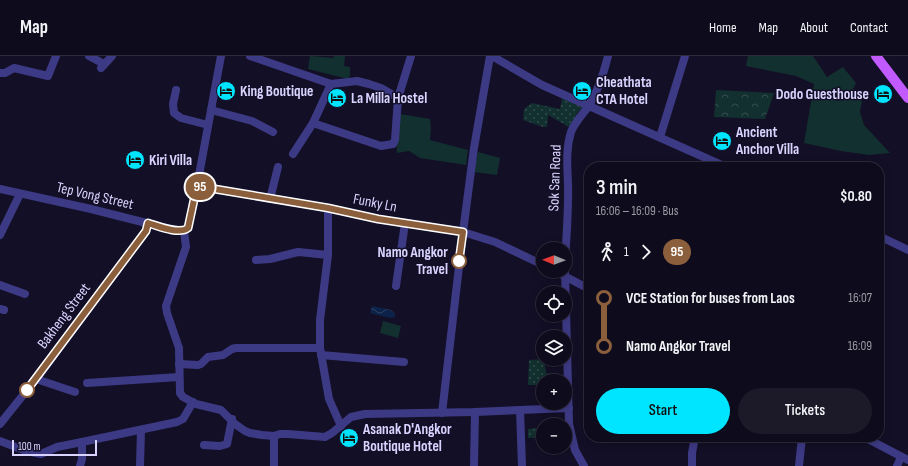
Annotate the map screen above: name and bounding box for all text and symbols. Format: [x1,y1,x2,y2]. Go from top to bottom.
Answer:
text: Map [20,16,48,39]
text: Home [709,19,737,36]
text: Map [759,19,778,36]
text: About [800,19,828,36]
text: Contact [850,19,888,36]
place label: Cheathata CTA Hotel [596,73,652,109]
hotel icon: King Boutique [215,80,237,102]
hotel icon: Cheathata CTA Hotel [571,80,593,102]
place label: King Boutique [240,82,313,101]
hotel icon: Dodo Guesthouse [872,83,894,105]
place label: Dodo Guesthouse [776,85,869,104]
hotel icon: La Milla Hostel [326,87,348,109]
place label: La Milla Hostel [351,89,427,108]
place label: Ancient Anchor Villa [735,123,799,159]
hotel icon: Ancient Anchor Villa [711,130,733,152]
street label: Sok San Road [544,144,566,212]
hotel icon: Kiri Villa [124,149,146,171]
place label: Kiri Villa [149,151,192,170]
line badge: 95 [182,174,218,200]
text: 3 min [596,174,637,201]
street label: Tep Vong Street [55,178,136,214]
text: 95 [194,178,206,195]
text: $0.80 [840,187,872,206]
street label: Funky Ln [351,189,399,217]
text: 16:06 – 16:09 · Bus [596,203,678,219]
icon: walk [596,241,618,263]
icon: forward [635,241,657,263]
north arrow [536,242,572,278]
map controls [536,242,572,454]
place label: Namo Angkor Travel [377,243,448,279]
text: 95 [671,243,683,260]
text: 1 [624,244,629,260]
marker: Namo Angkor Travel [451,253,467,269]
street label: Bakheng Street [33,279,95,353]
button: locate [536,286,572,322]
text: VCE Station for buses from Laos [626,289,795,308]
text: 16:07 [848,290,872,306]
button: layers [536,330,572,366]
text: Namo Angkor Travel [626,337,731,356]
text: 16:09 [848,338,872,354]
button: + [536,374,572,410]
unlabelled marker [19,382,35,398]
button: Start [596,388,730,434]
button: Tickets [738,388,872,434]
button: − [536,418,572,454]
place label: Asanak D'Angkor Boutique Hotel [362,420,452,456]
hotel icon: Asanak D'Angkor Boutique Hotel [338,427,360,449]
scale bar [12,438,97,457]
text: 100 m [18,440,40,453]

